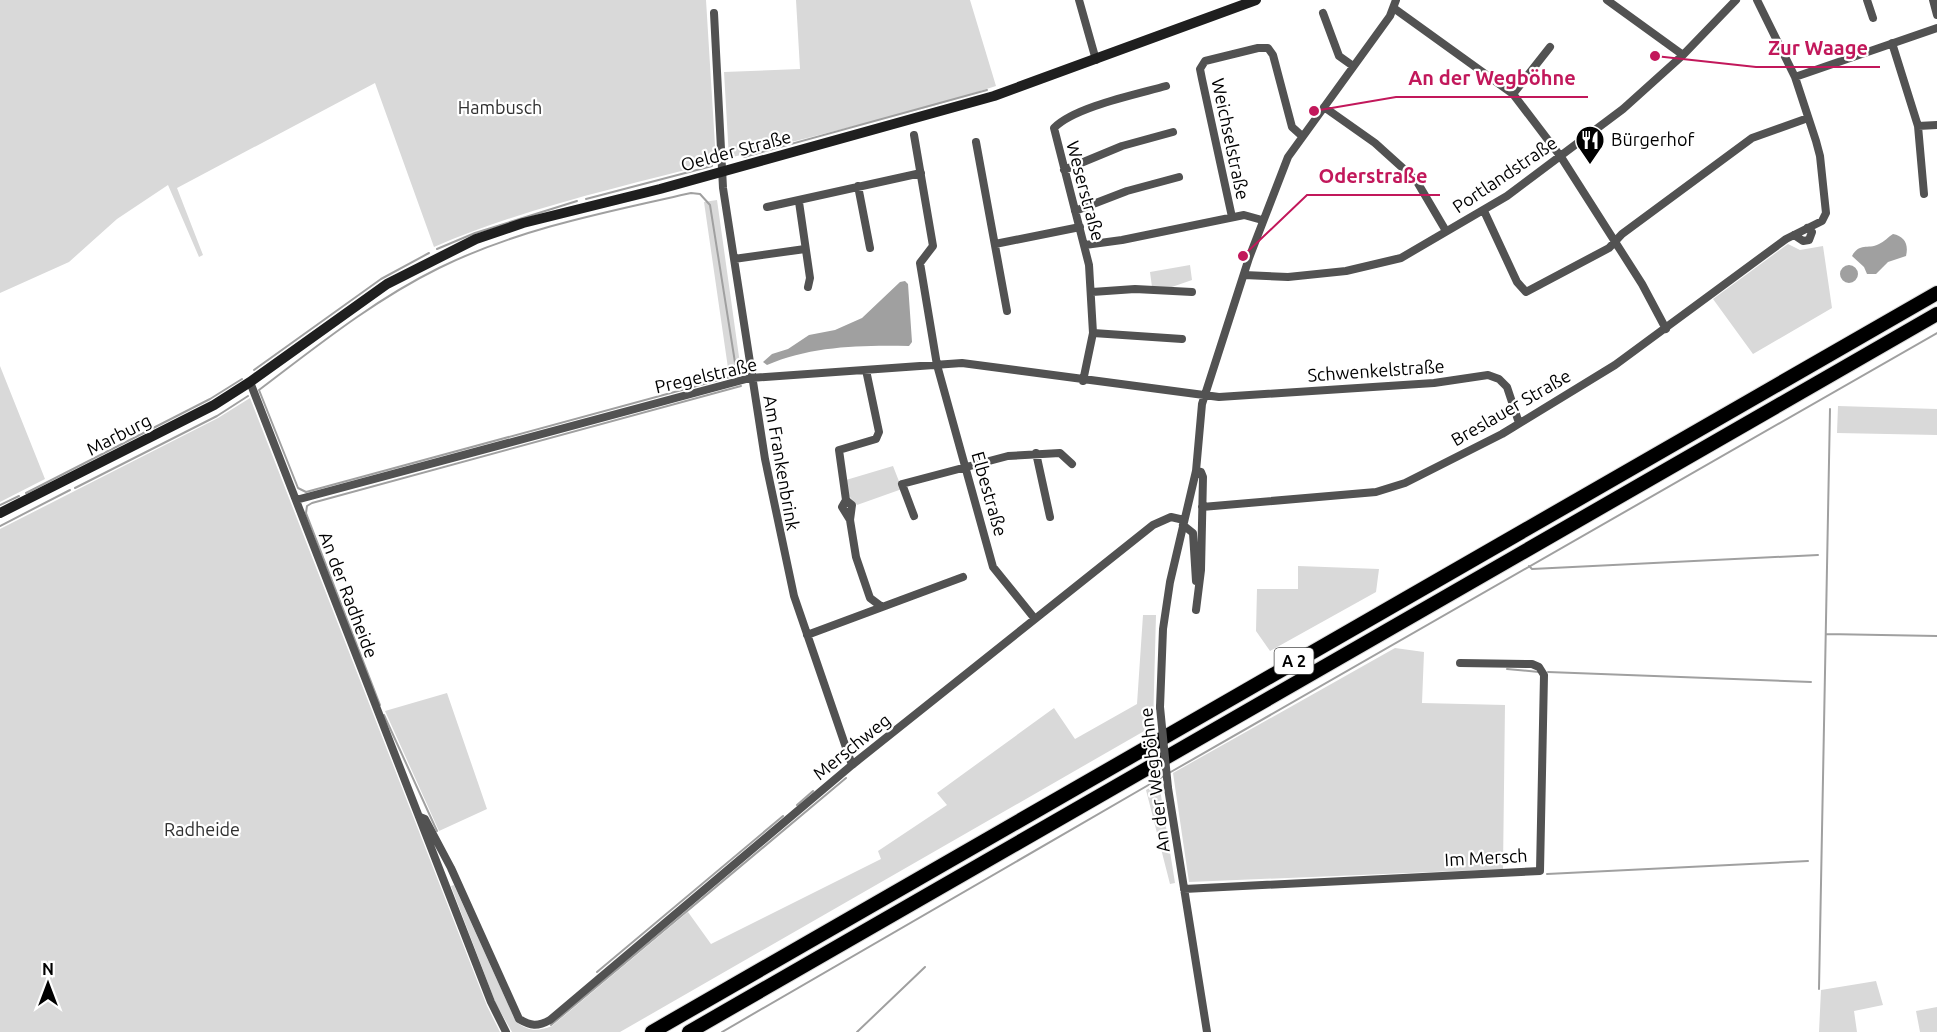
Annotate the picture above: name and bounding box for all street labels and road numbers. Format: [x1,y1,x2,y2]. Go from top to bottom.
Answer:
street label: Weichselstraße [1208,76,1254,201]
street label: Oelder Straße [678,126,793,174]
street label: Portlandstraße [1448,132,1560,216]
street label: Weserstraße [1063,139,1109,243]
street label: Pregelstraße [653,354,759,396]
street label: Schwenkelstraße [1307,355,1445,385]
street label: Breslauer Straße [1447,365,1574,449]
street label: Am Frankenbrink [760,394,804,532]
street label: Marburg [83,409,154,459]
street label: Elbestraße [968,449,1012,538]
street label: An der Radheide [316,529,382,661]
road number: A 2 [1274,648,1314,674]
street label: An der Wegböhne [1135,707,1173,854]
street label: Merschweg [809,709,894,783]
street label: Im Mersch [1444,845,1528,869]

